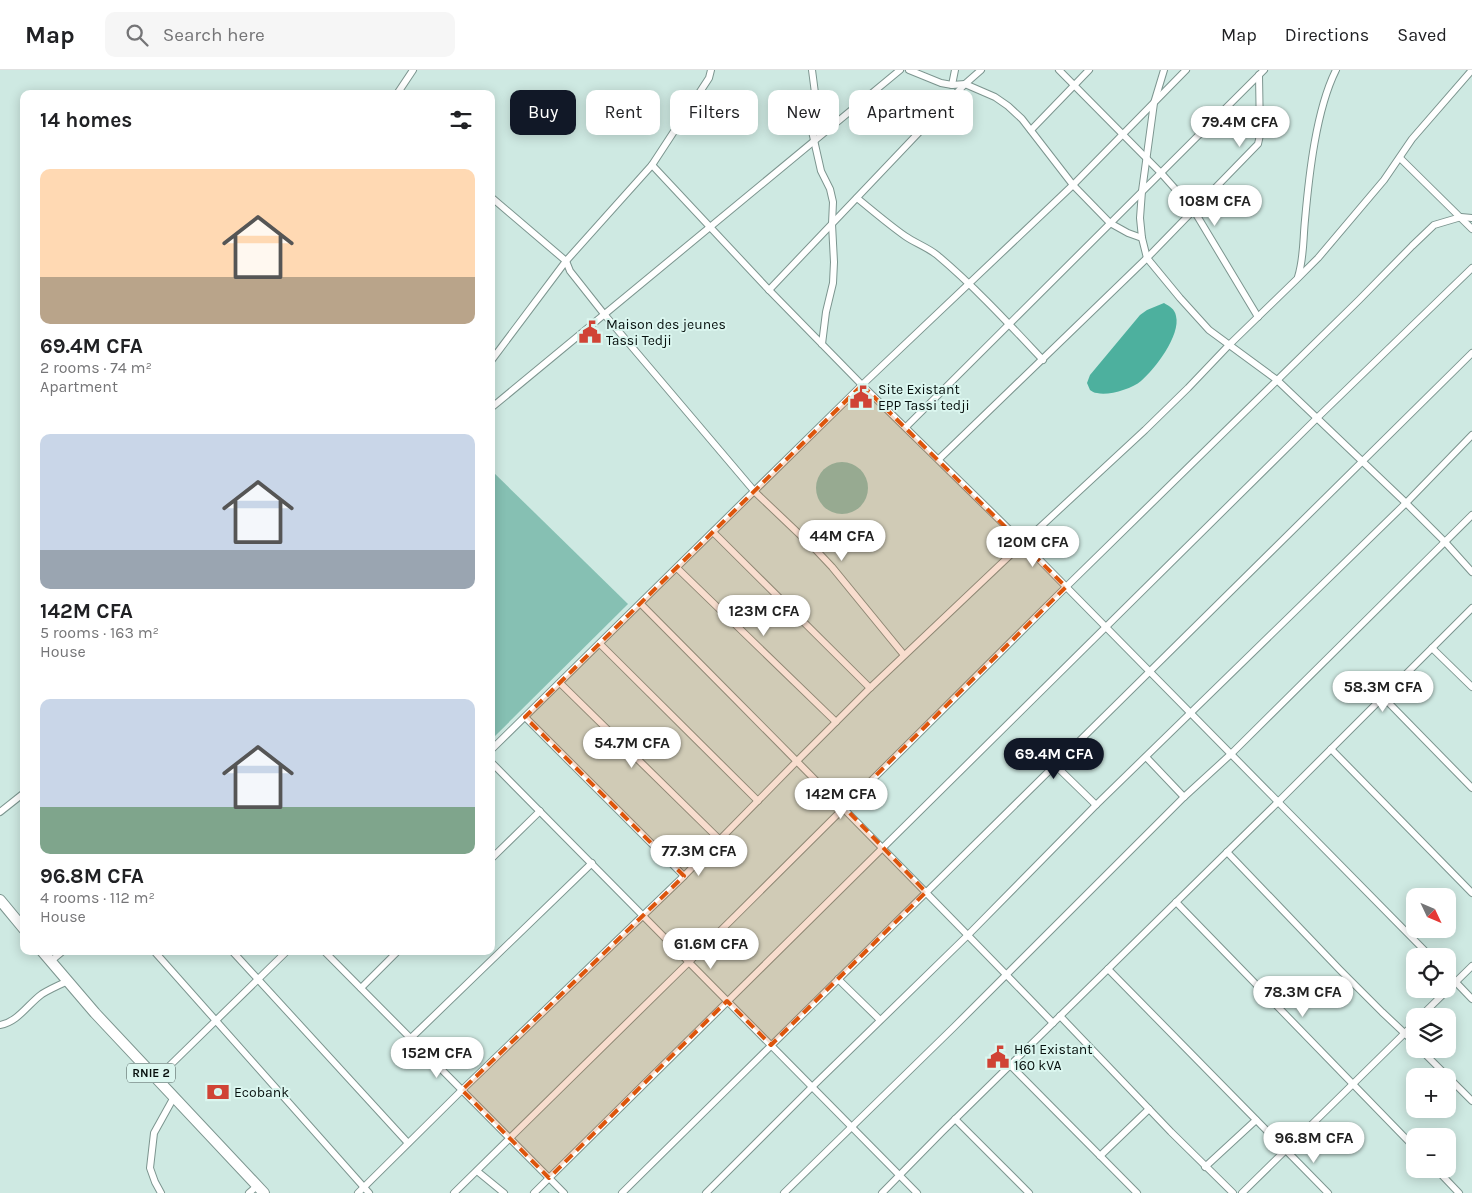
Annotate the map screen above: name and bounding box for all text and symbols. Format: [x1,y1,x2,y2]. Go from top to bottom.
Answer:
search box [105,12,455,57]
text: Map [25,21,75,49]
icon: search [123,21,151,49]
text: Search here [163,24,265,46]
text: Map [1221,24,1257,46]
text: Directions [1285,24,1369,46]
text: Saved [1397,24,1447,46]
chip: Buy [510,90,576,135]
chip: Rent [586,90,660,135]
chip: Filters [670,90,758,135]
chip: New [768,90,839,135]
chip: Apartment [849,90,973,135]
icon: filters [447,106,475,134]
pin: 79.4M CFA [1183,106,1297,148]
text: 14 homes [40,108,132,132]
text: 79.4M CFA [1202,112,1278,131]
pin: 108M CFA [1163,184,1267,227]
text: 108M CFA [1179,191,1251,210]
icon: home [213,202,303,292]
place label: Maison des jeunes Tassi Tedji [606,316,726,349]
public building icon: Maison des jeunes Tassi Tedji [577,319,603,345]
text: 69.4M CFA [40,334,143,358]
text: 2 rooms · 74 m² [40,358,152,377]
text: Apartment [40,377,118,396]
place label: Site Existant EPP Tassi tedji [878,381,970,414]
public building icon: Site Existant EPP Tassi tedji [848,384,874,410]
icon: home [213,467,303,557]
pin: 44M CFA [796,520,888,562]
text: 44M CFA [810,526,874,545]
pin: 120M CFA [981,526,1085,568]
text: 120M CFA [997,532,1069,551]
pin: 123M CFA [712,594,816,637]
text: 142M CFA [40,599,133,623]
text: 123M CFA [728,601,800,620]
text: 5 rooms · 163 m² [40,623,159,642]
text: House [40,642,86,661]
pin: 58.3M CFA [1326,670,1440,713]
text: 58.3M CFA [1344,677,1422,696]
pin: 54.7M CFA [575,726,689,769]
icon: home [213,732,303,822]
text: 54.7M CFA [594,733,670,752]
pin: 69.4M CFA [997,738,1111,780]
text: 69.4M CFA [1015,744,1093,763]
pin: 142M CFA [789,778,893,820]
text: 142M CFA [806,784,876,803]
pin: 77.3M CFA [642,834,756,877]
text: 77.3M CFA [661,841,737,860]
text: 96.8M CFA [40,864,144,888]
text: 4 rooms · 112 m² [40,888,155,907]
north arrow [1406,888,1456,938]
map controls [1406,888,1456,1178]
text: House [40,907,86,926]
pin: 61.6M CFA [654,928,768,970]
text: 61.6M CFA [674,934,748,953]
button: locate [1406,948,1456,998]
pin: 78.3M CFA [1246,976,1360,1018]
text: 78.3M CFA [1264,982,1342,1001]
button: layers [1406,1008,1456,1058]
pin: 152M CFA [385,1036,489,1079]
place label: H61 Existant 160 kVA [1014,1041,1093,1074]
text: 152M CFA [402,1043,472,1062]
public building icon: H61 Existant 160 kVA [985,1044,1011,1070]
road number: RNIE 2 [127,1064,175,1082]
button: + [1406,1068,1456,1118]
bank icon: Ecobank [205,1079,231,1105]
place label: Ecobank [234,1084,289,1101]
pin: 96.8M CFA [1257,1122,1371,1164]
text: 96.8M CFA [1274,1128,1354,1147]
button: − [1406,1128,1456,1178]

